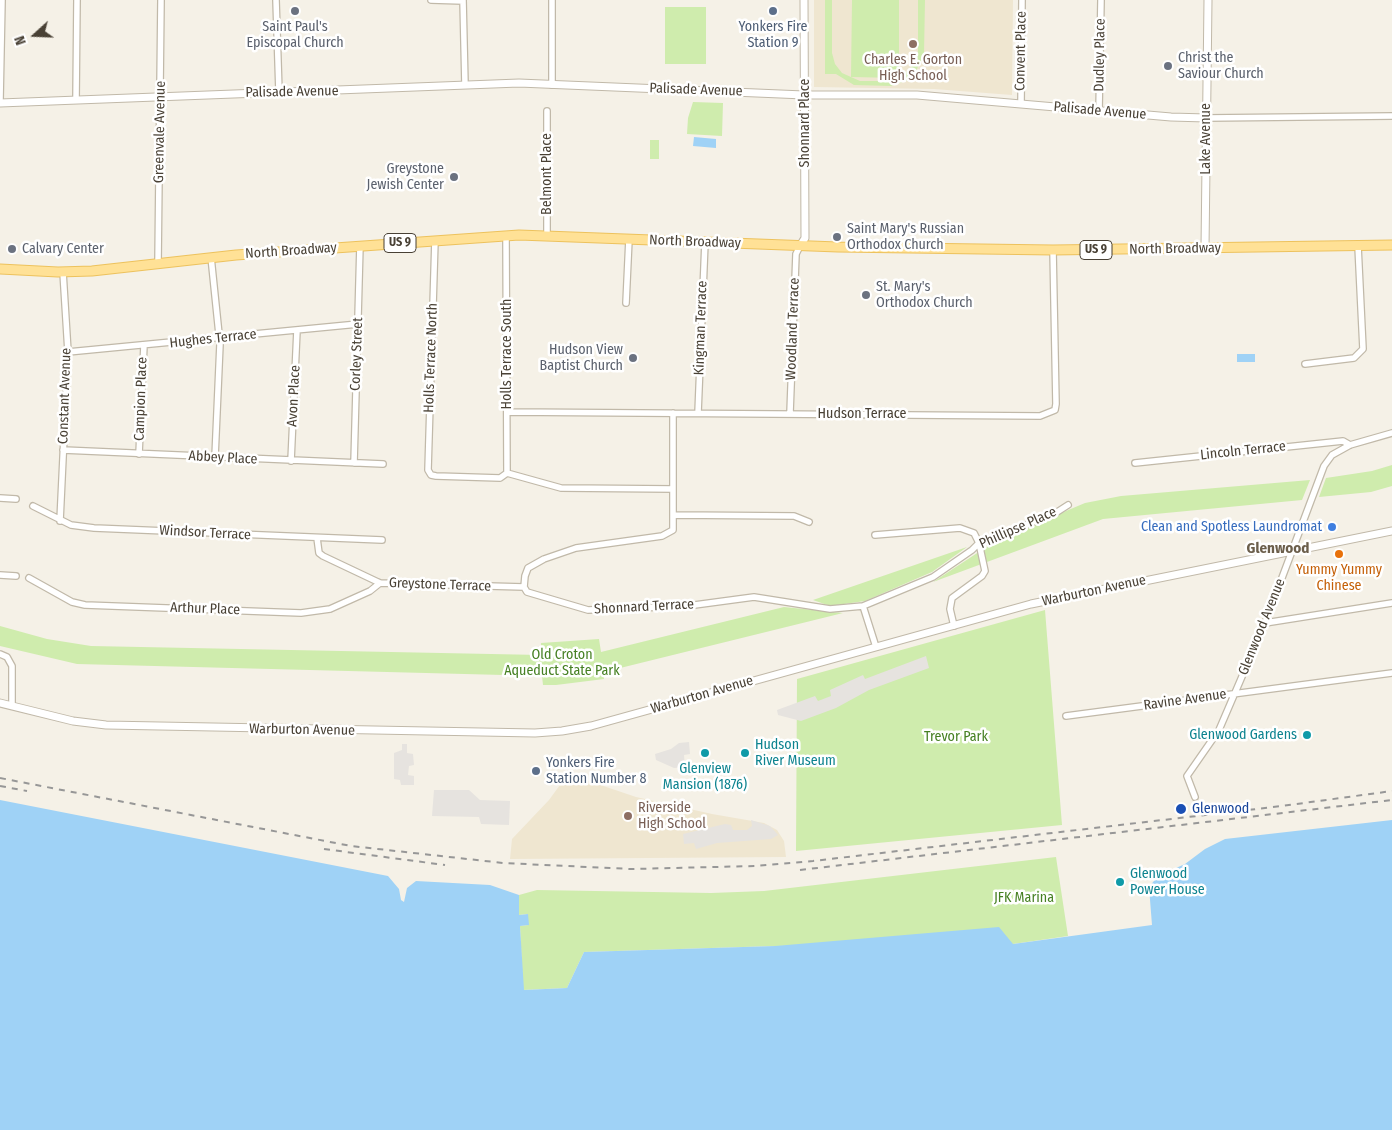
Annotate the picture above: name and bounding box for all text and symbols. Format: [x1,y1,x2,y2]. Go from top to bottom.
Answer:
marker: Saint Paul's Episcopal Church [289,5,301,17]
marker: Yonkers Fire Station 9 [767,5,779,17]
north arrow [10,10,60,60]
street label: Convent Place [1012,11,1030,91]
street label: Dudley Place [1091,18,1109,92]
place label: Saint Paul's Episcopal Church [246,19,344,52]
place label: Yonkers Fire Station 9 [739,19,807,52]
text: N [11,33,30,47]
marker: Charles E. Gorton High School [907,38,919,50]
place label: Christ the Saviour Church [1178,50,1264,82]
place label: Charles E. Gorton High School [864,52,962,84]
marker: Christ the Saviour Church [1162,60,1174,72]
street label: Shonnard Place [797,79,813,167]
street label: Palisade Avenue [649,80,743,100]
street label: Greenvale Avenue [151,81,169,183]
street label: Palisade Avenue [245,83,339,101]
street label: Palisade Avenue [1053,99,1147,123]
street label: Lake Avenue [1198,103,1214,175]
street label: Belmont Place [539,133,555,215]
place label: Greystone Jewish Center [367,161,444,193]
marker: Greystone Jewish Center [448,171,460,183]
place label: Saint Mary's Russian Orthodox Church [847,221,964,253]
marker: Saint Mary's Russian Orthodox Church [831,231,843,243]
street label: North Broadway [649,232,741,252]
road number: US 9 [384,234,416,252]
street label: North Broadway [245,239,337,263]
road number: US 9 [1080,240,1112,260]
street label: North Broadway [1129,240,1221,258]
place label: Calvary Center [22,241,104,257]
marker: Calvary Center [6,243,18,255]
street label: Woodland Terrace [783,277,803,381]
place label: St. Mary's Orthodox Church [876,279,973,312]
street label: Kingman Terrace [691,280,711,376]
marker: St. Mary's Orthodox Church [860,289,872,301]
street label: Holls Terrace South [499,299,515,409]
street label: Holls Terrace North [421,303,441,413]
street label: Corley Street [347,317,367,391]
street label: Hughes Terrace [169,326,257,352]
place label: Hudson View Baptist Church [540,342,623,374]
street label: Constant Avenue [55,348,75,444]
marker: Hudson View Baptist Church [627,352,639,364]
street label: Campion Place [131,357,151,441]
street label: Avon Place [284,365,304,427]
street label: Hudson Terrace [818,406,906,422]
street label: Lincoln Terrace [1199,438,1287,464]
street label: Abbey Place [188,448,258,468]
street label: Phillipse Place [977,503,1059,553]
place label: Clean and Spotless Laundromat [1141,519,1322,535]
marker: Clean and Spotless Laundromat [1326,521,1338,533]
street label: Windsor Terrace [159,522,251,544]
district label: Glenwood [1247,540,1309,558]
marker: Yummy Yummy Chinese [1333,548,1345,560]
place label: Yummy Yummy Chinese [1296,562,1382,594]
street label: Warburton Avenue [1040,572,1148,610]
street label: Greystone Terrace [389,575,491,595]
street label: Glenwood Avenue [1235,576,1289,678]
street label: Shonnard Terrace [594,596,694,618]
street label: Arthur Place [170,599,240,619]
park label: Old Croton Aqueduct State Park [504,647,620,680]
street label: Warburton Avenue [649,672,755,718]
street label: Ravine Avenue [1142,686,1228,714]
street label: Warburton Avenue [249,721,355,739]
place label: Glenwood Gardens [1189,727,1297,743]
park label: Trevor Park [924,729,988,745]
marker: Glenwood Gardens [1301,729,1313,741]
place label: Hudson River Museum [755,737,836,770]
marker: Glenview Mansion (1876) [699,747,711,759]
marker: Hudson River Museum [739,747,751,759]
place label: Yonkers Fire Station Number 8 [546,755,647,788]
place label: Glenview Mansion (1876) [663,761,747,794]
marker: Yonkers Fire Station Number 8 [530,765,542,777]
place label: Riverside High School [638,800,706,832]
place label: Glenwood [1192,801,1249,817]
marker: Glenwood [1174,802,1188,816]
marker: Riverside High School [622,810,634,822]
place label: Glenwood Power House [1130,866,1205,899]
marker: Glenwood Power House [1114,876,1126,888]
park label: JFK Marina [994,890,1054,906]

